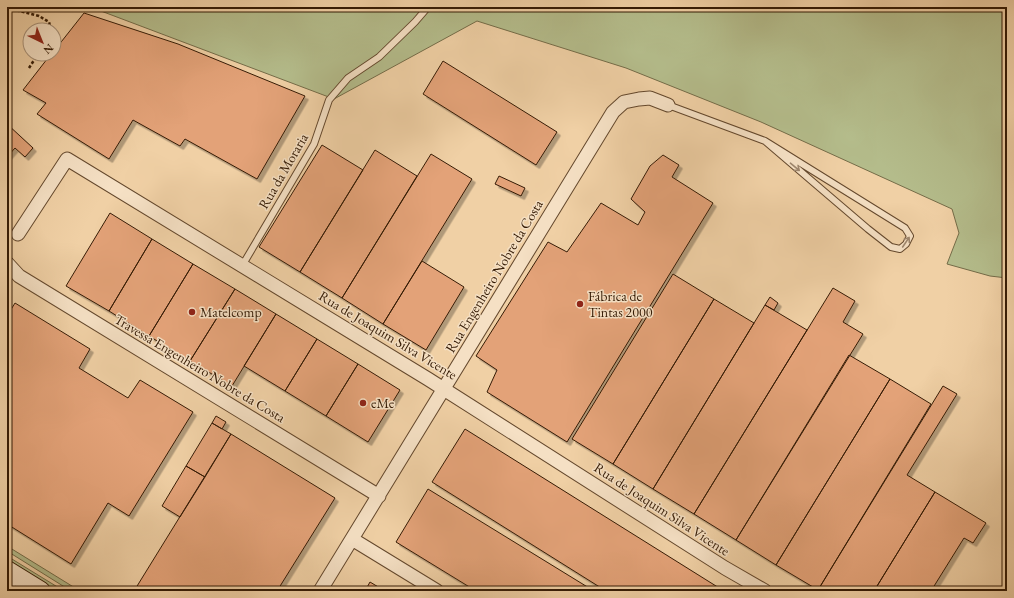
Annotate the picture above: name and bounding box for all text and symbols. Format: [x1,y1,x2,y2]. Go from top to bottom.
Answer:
north arrow [22,22,62,62]
text: N [41,41,57,58]
street label: Rua da Moraria [254,130,312,212]
one-way arrow [790,162,800,171]
street label: Rua Engenheiro Nobre da Costa [441,196,547,356]
one-way arrow [902,237,910,248]
street label: Rua de Joaquim Silva Vicente [316,287,461,384]
place label: Fábrica de Tintas 2000 [588,287,653,321]
marker: Fábrica de Tintas 2000 [575,299,585,309]
place label: Matelcomp [200,303,262,321]
marker: Matelcomp [187,307,197,317]
street label: Travessa Engenheiro Nobre da Costa [111,310,289,426]
place label: eMe [371,394,395,412]
marker: eMe [358,398,368,408]
street label: Rua de Joaquim Silva Vicente [591,458,734,560]

